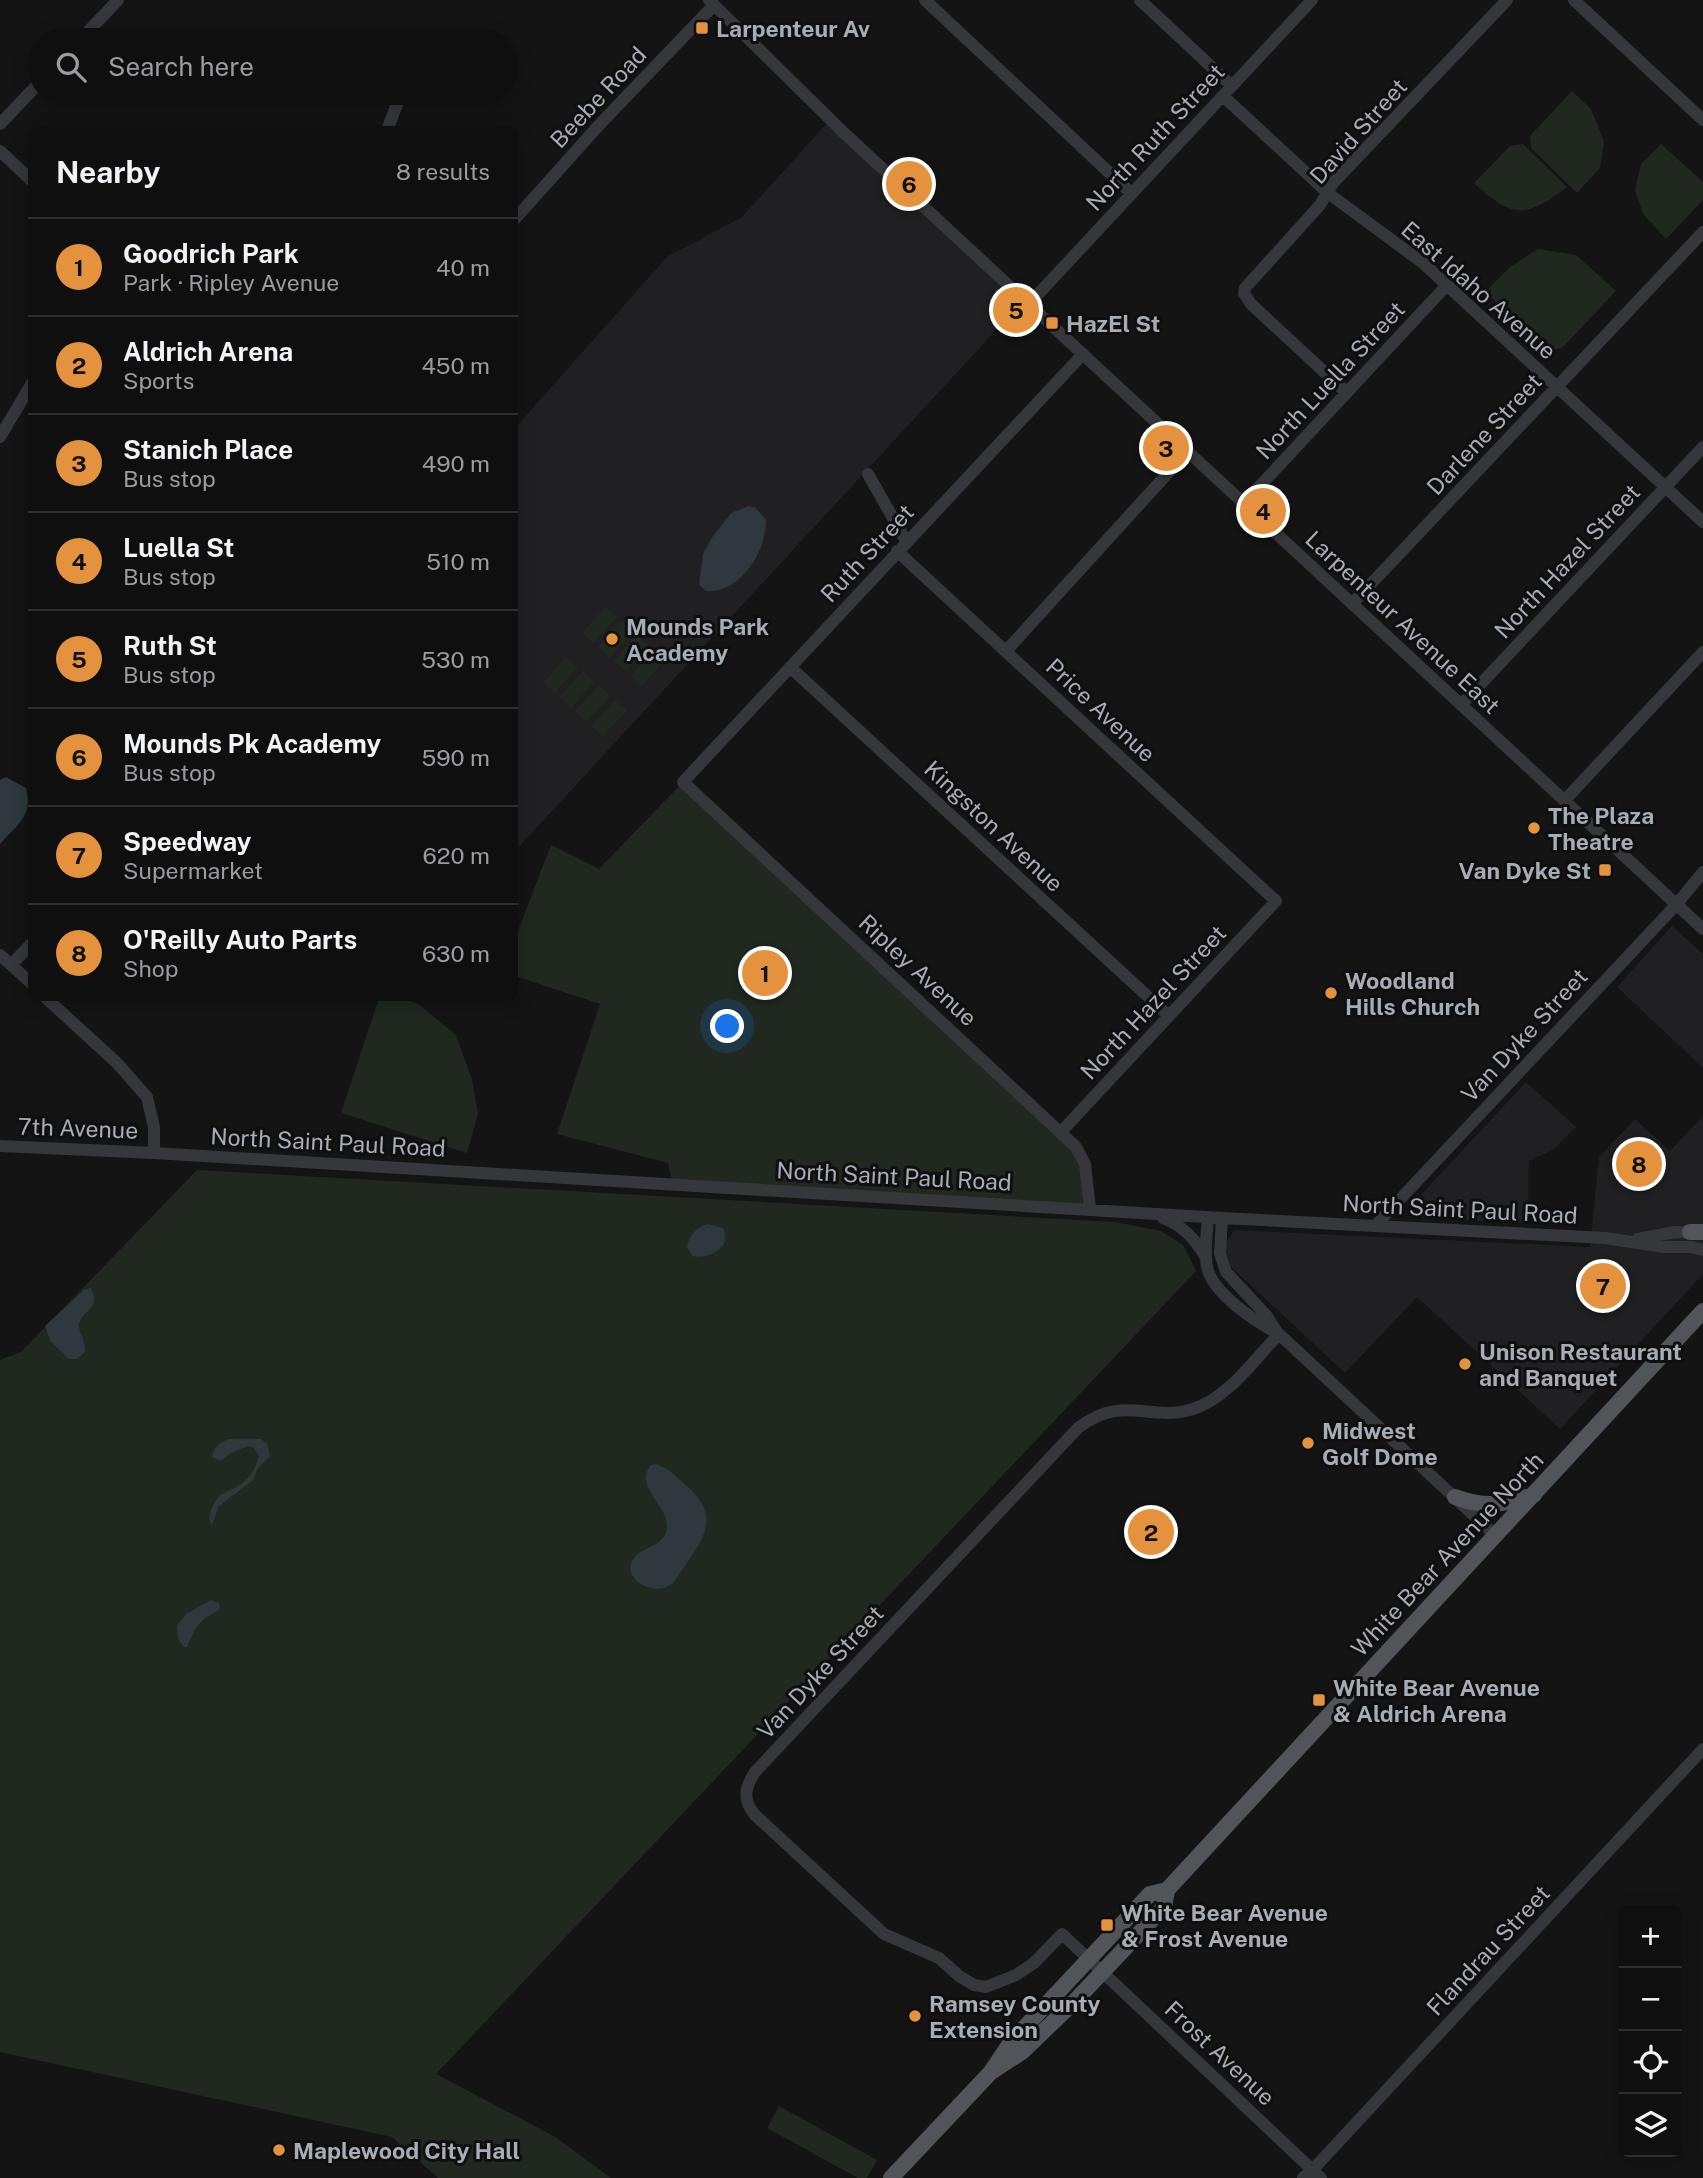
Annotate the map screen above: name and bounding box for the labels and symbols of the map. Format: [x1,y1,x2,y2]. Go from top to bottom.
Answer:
place label: Larpenteur Av [716,15,870,42]
marker: Larpenteur Av [694,20,710,36]
street label: Beebe Road [544,41,652,153]
street label: North Ruth Street [1080,58,1230,216]
street label: David Street [1304,73,1412,189]
pin: 6 [886,158,932,210]
street label: East Idaho Avenue [1396,215,1562,365]
pin: 5 [993,284,1039,336]
street label: North Luella Street [1250,296,1410,464]
place label: HazEl St [1066,310,1160,337]
marker: HazEl St [1044,315,1060,331]
street label: Darlene Street [1421,368,1547,500]
pin: 3 [1143,422,1189,474]
street label: North Hazel Street [1489,478,1645,644]
pin: 4 [1240,485,1286,537]
street label: Ruth Street [815,499,919,607]
street label: Larpenteur Avenue East [1300,525,1506,719]
place label: Mounds Park Academy [626,613,769,666]
marker: Mounds Park Academy [604,631,620,647]
street label: Price Avenue [1041,653,1161,767]
street label: Kingston Avenue [919,755,1069,897]
place label: The Plaza Theatre [1548,802,1654,855]
marker: The Plaza Theatre [1526,820,1542,836]
place label: Van Dyke St [1458,857,1591,884]
marker: Van Dyke St [1597,862,1613,878]
street label: Ripley Avenue [854,909,982,1031]
street label: North Hazel Street [1075,919,1231,1085]
pin: 1 [742,947,788,999]
street label: Van Dyke Street [1455,963,1593,1107]
place label: Woodland Hills Church [1345,967,1480,1020]
marker: Woodland Hills Church [1323,985,1339,1001]
your location [710,1009,744,1043]
street label: 7th Avenue [17,1112,139,1144]
street label: North Saint Paul Road [210,1122,446,1162]
pin: 8 [1616,1138,1662,1190]
street label: North Saint Paul Road [776,1156,1012,1196]
street label: North Saint Paul Road [1342,1189,1578,1229]
pin: 7 [1580,1260,1626,1312]
place label: Unison Restaurant and Banquet [1479,1338,1682,1391]
marker: Unison Restaurant and Banquet [1457,1356,1473,1372]
place label: Midwest Golf Dome [1322,1417,1438,1470]
marker: Midwest Golf Dome [1300,1435,1316,1451]
street label: White Bear Avenue North [1345,1446,1549,1662]
pin: 2 [1128,1506,1174,1558]
street label: Van Dyke Street [751,1600,889,1744]
place label: White Bear Avenue & Aldrich Arena [1333,1674,1540,1727]
marker: White Bear Avenue & Aldrich Arena [1311,1692,1327,1708]
street label: Flandrau Street [1421,1879,1555,2021]
place label: White Bear Avenue & Frost Avenue [1121,1899,1328,1952]
marker: White Bear Avenue & Frost Avenue [1099,1917,1115,1933]
place label: Ramsey County Extension [929,1990,1101,2043]
street label: Frost Avenue [1159,1995,1281,2111]
marker: Ramsey County Extension [907,2008,923,2024]
place label: Maplewood City Hall [293,2137,520,2164]
marker: Maplewood City Hall [271,2142,287,2158]

